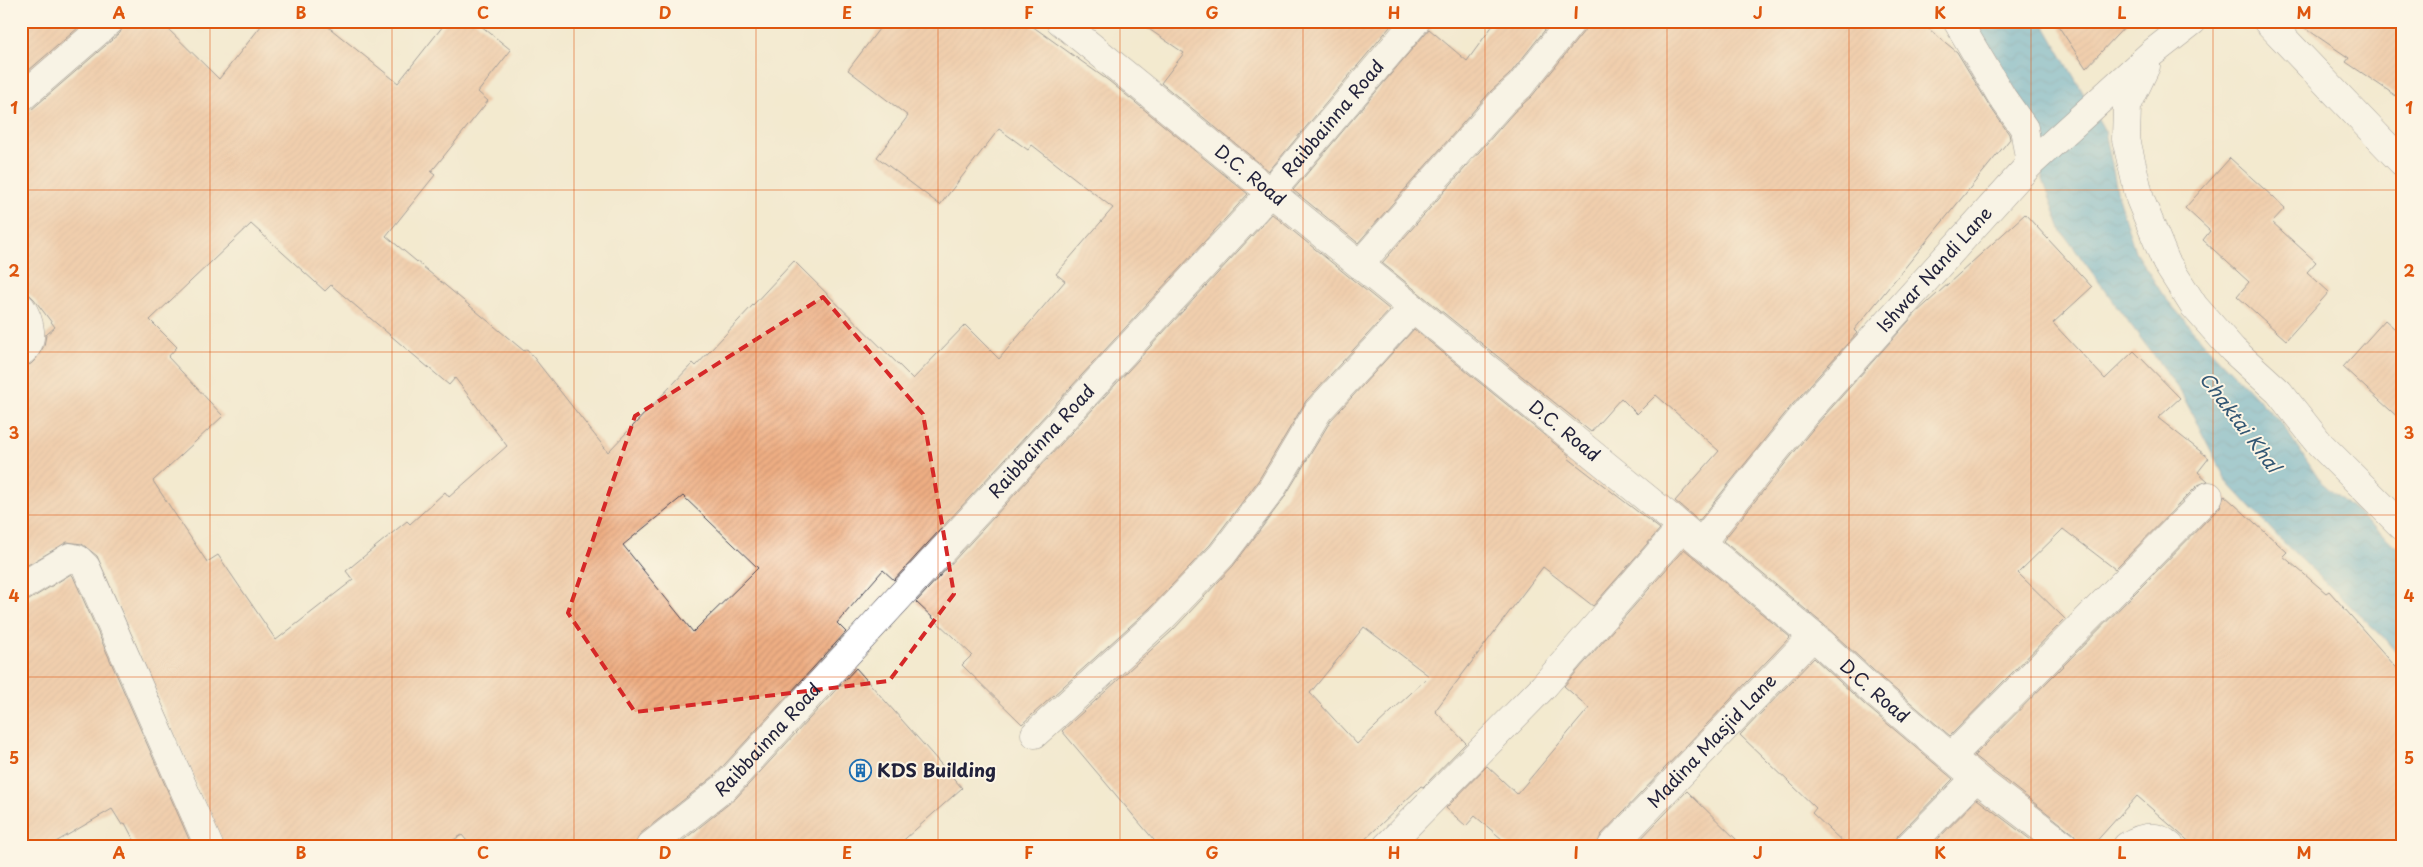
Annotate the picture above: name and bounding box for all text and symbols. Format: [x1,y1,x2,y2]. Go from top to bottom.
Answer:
text: A [113,0,126,24]
text: B [296,0,307,24]
text: C [477,0,489,24]
text: D [659,0,671,24]
text: E [842,0,852,24]
text: F [1024,0,1034,24]
text: G [1205,0,1219,24]
text: H [1388,0,1400,24]
text: I [1573,0,1579,24]
text: J [1753,0,1763,24]
text: K [1934,0,1946,24]
text: L [2117,0,2127,24]
text: M [2296,0,2312,24]
street label: Raibbainna Road [1274,53,1390,182]
text: 1 [10,95,18,119]
text: 1 [2405,95,2413,119]
street label: D.C. Road [1209,137,1293,212]
street label: Ishwar Nandi Lane [1870,200,1998,337]
text: 2 [8,258,20,282]
text: 2 [2403,258,2415,282]
water label: Chaktai Khal [2194,365,2290,480]
street label: Raibbainna Road [981,378,1100,504]
street label: D.C. Road [1524,393,1607,467]
text: 3 [9,420,19,444]
text: 3 [2404,420,2414,444]
text: 4 [9,583,20,607]
text: 4 [2404,583,2415,607]
street label: D.C. Road [1835,652,1916,729]
street label: Madina Masjid Lane [1640,667,1782,813]
street label: Raibbainna Road [708,676,826,802]
text: 5 [9,745,19,769]
text: 5 [2404,745,2414,769]
place label: KDS Building [877,756,996,783]
building icon: KDS Building [849,759,873,783]
text: A [113,840,126,864]
text: B [296,840,307,864]
text: C [477,840,489,864]
text: D [659,840,671,864]
text: E [842,840,852,864]
text: F [1024,840,1034,864]
text: G [1205,840,1219,864]
text: H [1388,840,1400,864]
text: I [1573,840,1579,864]
text: J [1753,840,1763,864]
text: K [1934,840,1946,864]
text: L [2117,840,2127,864]
text: M [2296,840,2312,864]

